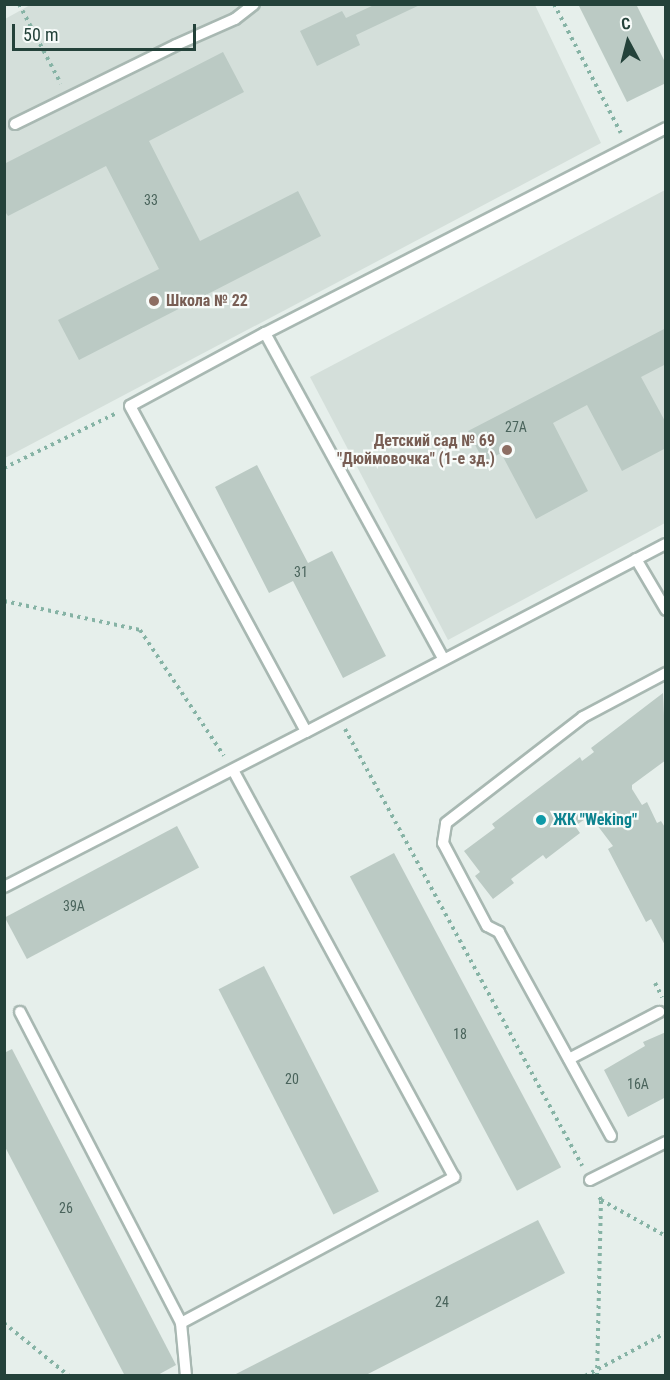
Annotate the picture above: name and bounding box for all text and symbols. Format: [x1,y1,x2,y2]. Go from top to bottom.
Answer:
scale bar [15,12,200,50]
north arrow [598,12,658,72]
text: С [620,14,631,34]
text: 50 m [23,24,58,45]
house number: 33 [144,192,158,208]
place label: Школа № 22 [166,291,248,311]
marker: Школа № 22 [147,294,161,308]
house number: 27А [505,419,527,435]
place label: Детский сад № 69 "Дюймовочка" (1-е зд.) [337,431,495,469]
marker: Детский сад № 69 "Дюймовочка" (1-е зд.) [500,443,514,457]
house number: 31 [294,564,308,580]
place label: ЖК "Weking" [553,810,637,830]
marker: ЖК "Weking" [534,813,548,827]
house number: 39А [63,898,85,914]
house number: 18 [453,1026,467,1042]
house number: 20 [285,1071,299,1087]
house number: 16А [627,1076,649,1092]
house number: 26 [59,1200,73,1216]
house number: 24 [435,1294,449,1310]

